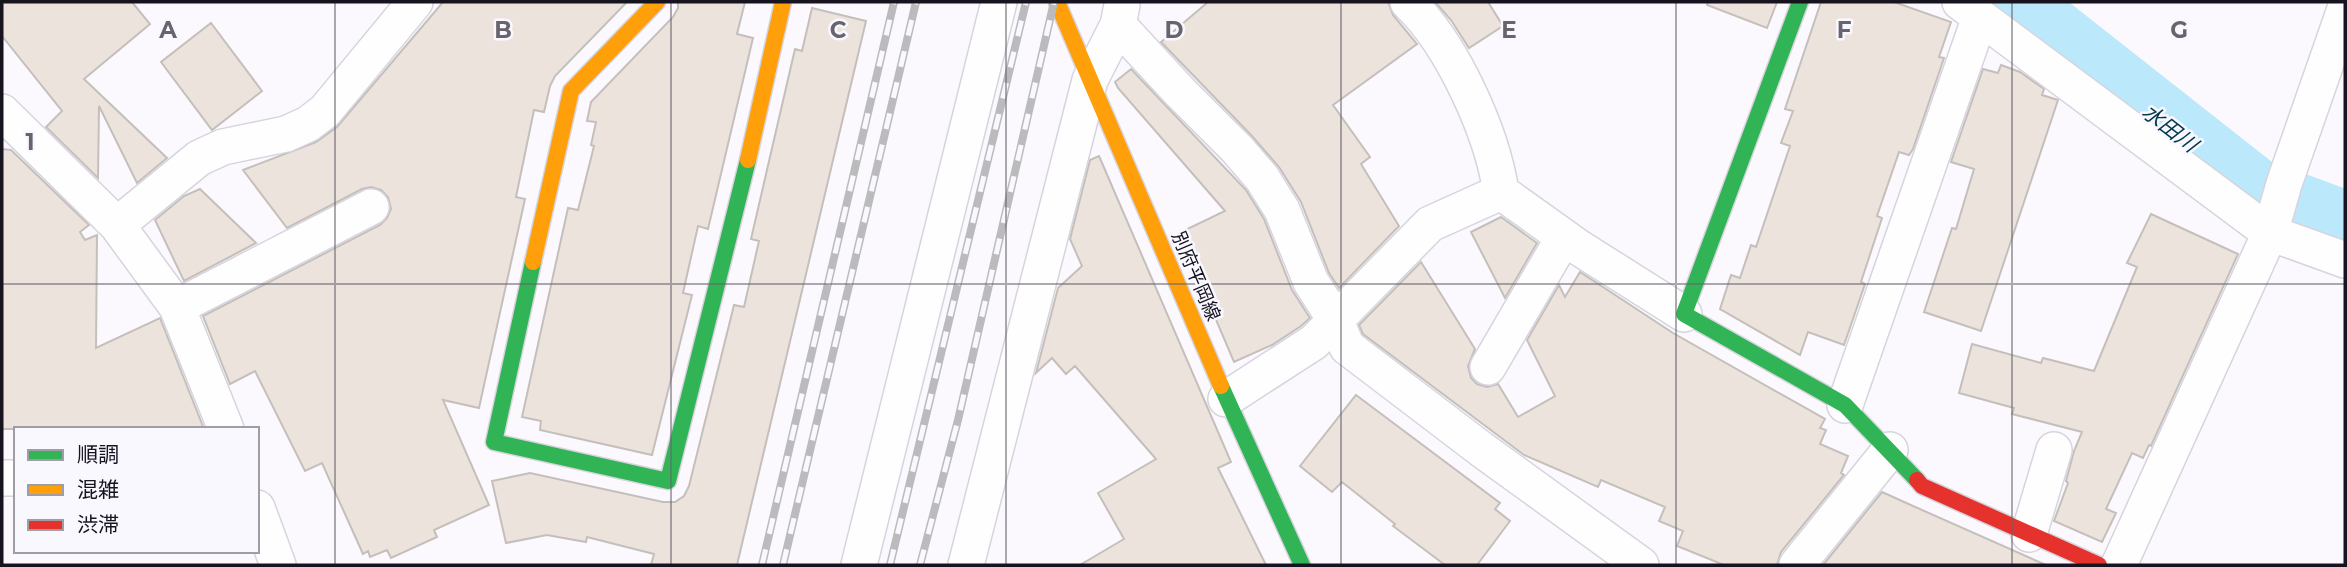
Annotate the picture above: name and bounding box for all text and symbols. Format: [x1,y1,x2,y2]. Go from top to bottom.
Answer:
text: A [158,16,177,44]
text: B [494,16,512,44]
text: C [830,16,847,44]
text: D [1165,16,1184,44]
text: E [1501,16,1517,44]
text: F [1837,16,1852,44]
text: G [2170,16,2188,44]
water label: 水田川 [2137,99,2204,158]
text: 1 [25,128,35,156]
street label: 別府平岡線 [1167,228,1225,324]
legend [14,427,259,553]
text: 順調 [77,442,119,467]
text: 混雑 [77,477,119,502]
text: 渋滞 [77,512,119,537]

